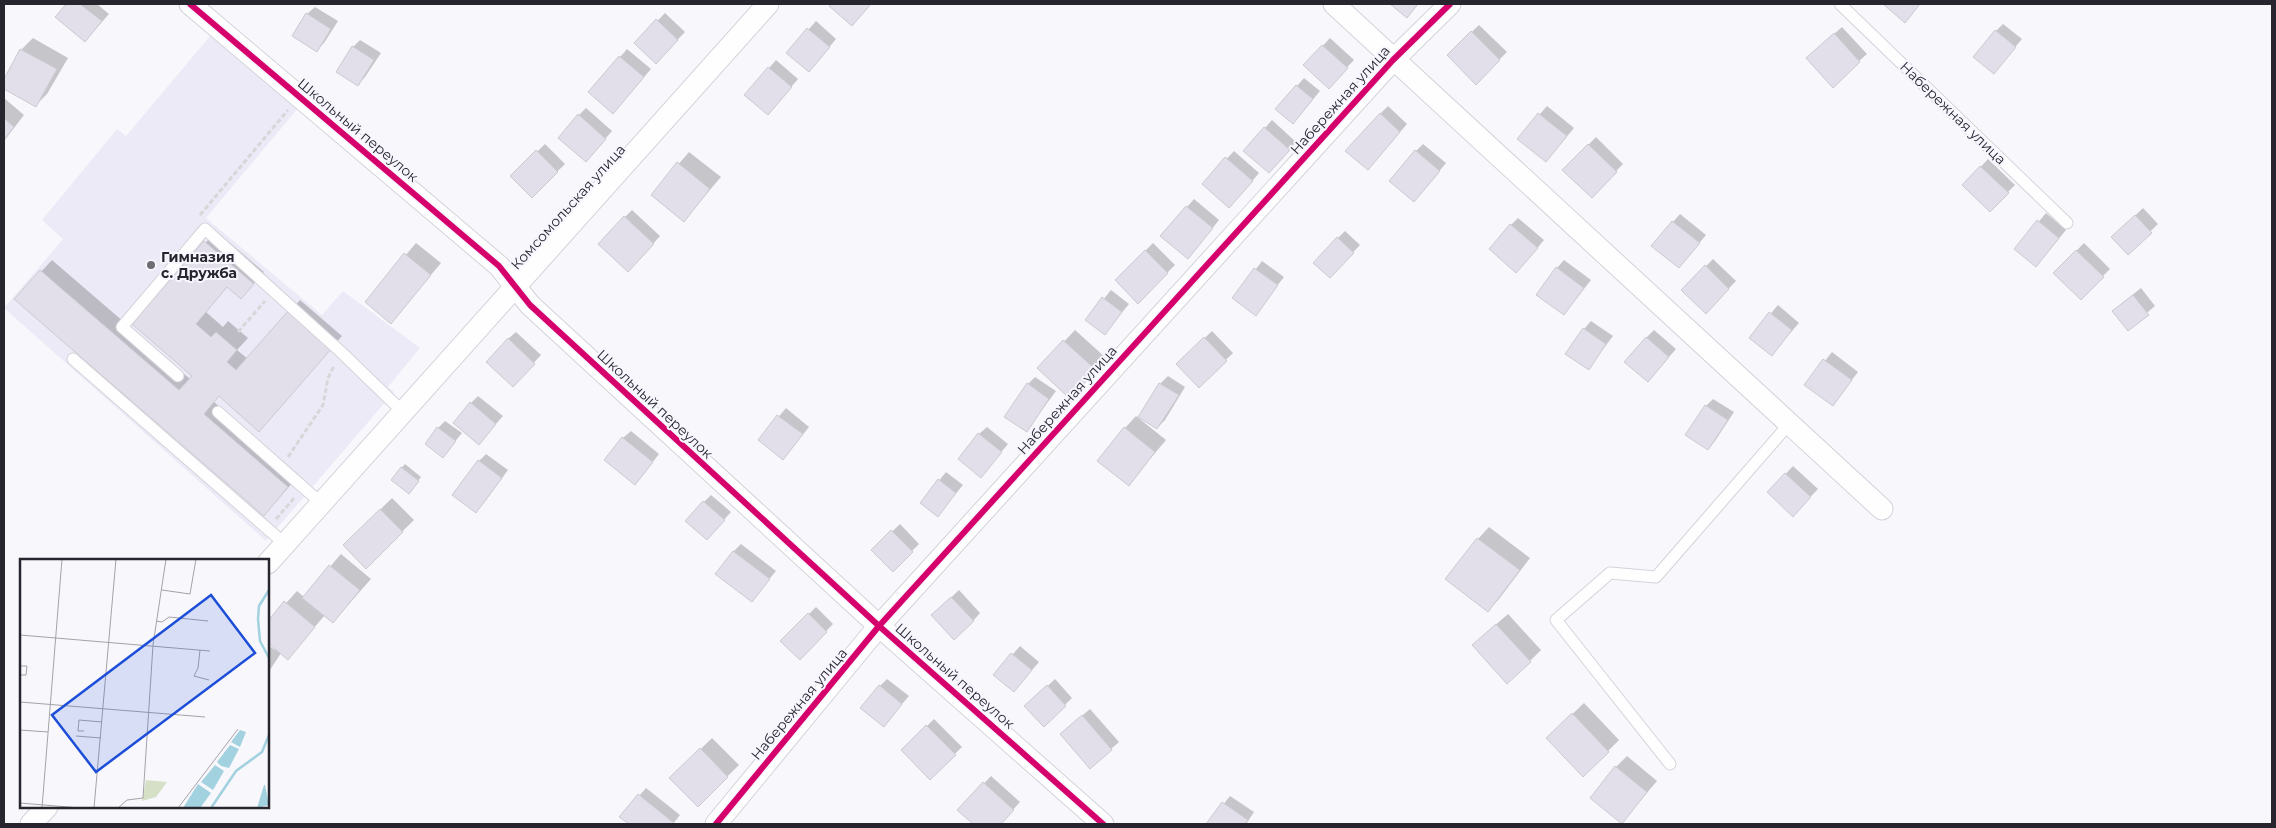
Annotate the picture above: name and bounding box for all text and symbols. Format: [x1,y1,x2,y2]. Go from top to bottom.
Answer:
street label: Набережная улица [1286,42,1394,158]
street label: Набережная улица [1896,58,2010,168]
street label: Школьный переулок [294,74,422,186]
street label: Комсомольская улица [507,141,629,273]
place label: Гимназия с. Дружба [161,248,237,282]
marker: Гимназия с. Дружба [145,259,157,271]
street label: Набережная улица [1013,342,1121,458]
street label: Школьный переулок [593,346,717,462]
inset map [20,559,269,808]
street label: Школьный переулок [892,619,1018,733]
street label: Набережная улица [747,644,851,764]

